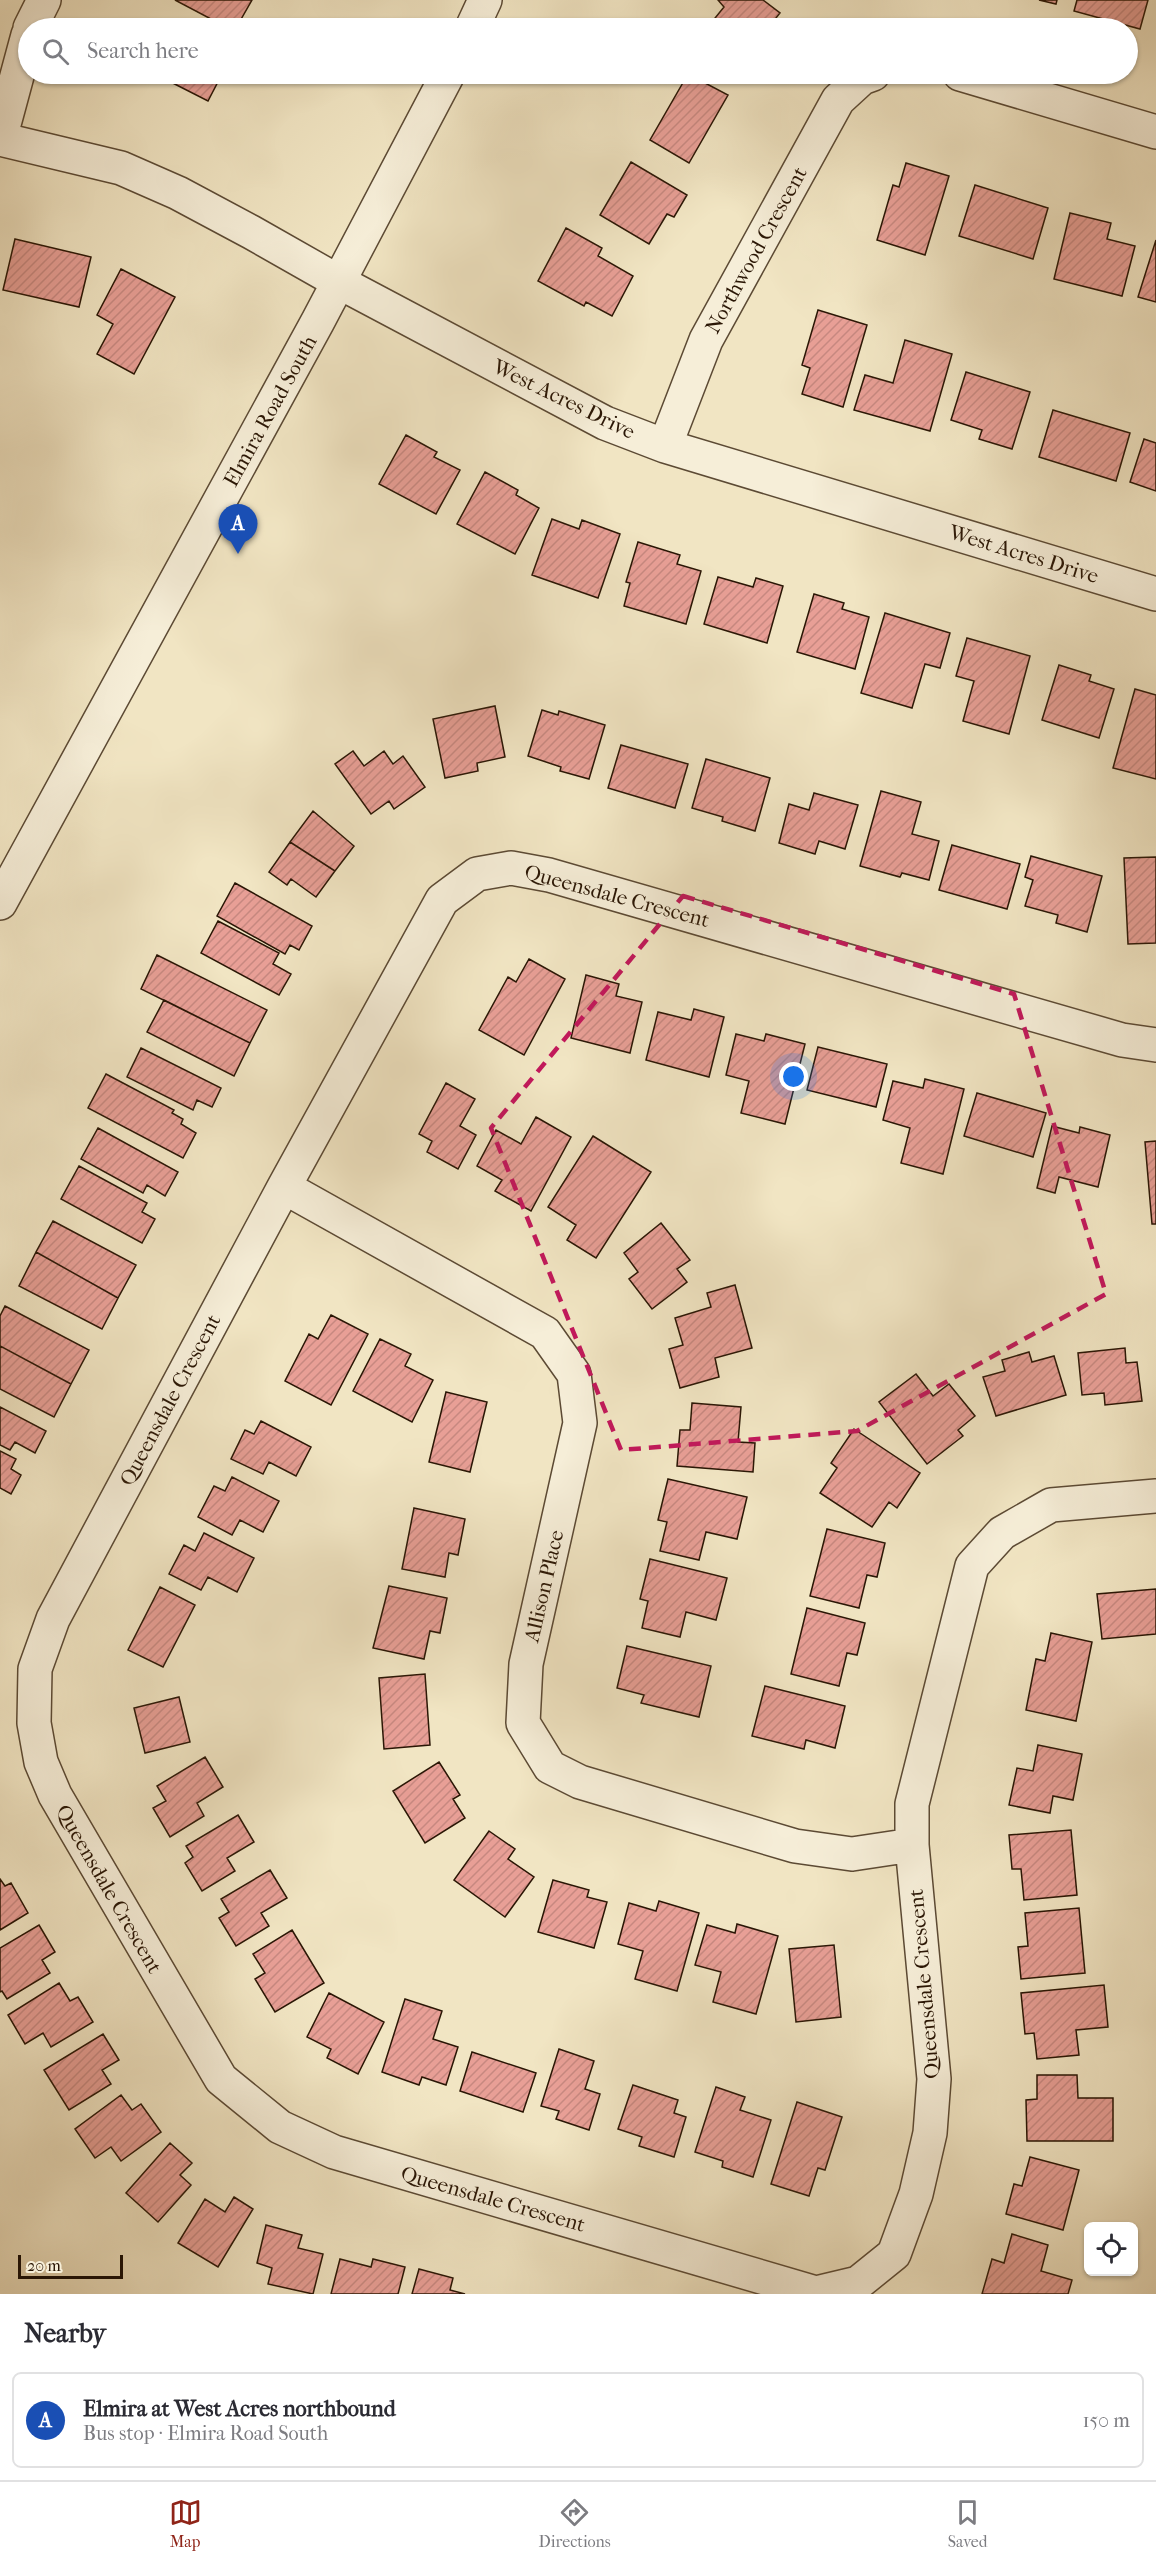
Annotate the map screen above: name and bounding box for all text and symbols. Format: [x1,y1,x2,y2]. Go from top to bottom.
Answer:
search box [18,18,1138,84]
icon: search [39,35,72,68]
text: Search here [87,38,199,64]
street label: Northwood Crescent [700,162,812,337]
street label: Elmira Road South [219,331,322,491]
street label: West Acres Drive [488,354,639,444]
pin: A [218,504,258,554]
street label: West Acres Drive [945,520,1102,588]
street label: Queensdale Crescent [522,860,713,932]
your location [779,1062,808,1091]
street label: Queensdale Crescent [115,1310,226,1490]
street label: Allison Place [519,1528,569,1645]
street label: Queensdale Crescent [51,1800,167,1978]
street label: Queensdale Crescent [904,1888,944,2080]
street label: Queensdale Crescent [398,2161,588,2237]
map controls [1084,2222,1138,2276]
button: locate [1084,2222,1138,2276]
scale bar [18,2252,123,2280]
text: 20 m [27,2256,61,2275]
text: Nearby [24,2318,106,2349]
text: Elmira at West Acres northbound [83,2396,396,2422]
text: A [39,2409,52,2432]
text: 150 m [1082,2409,1130,2432]
text: Bus stop · Elmira Road South [83,2422,328,2445]
tab: Map [169,2496,202,2551]
tab: Directions [539,2496,611,2551]
tab: Saved [948,2496,987,2551]

